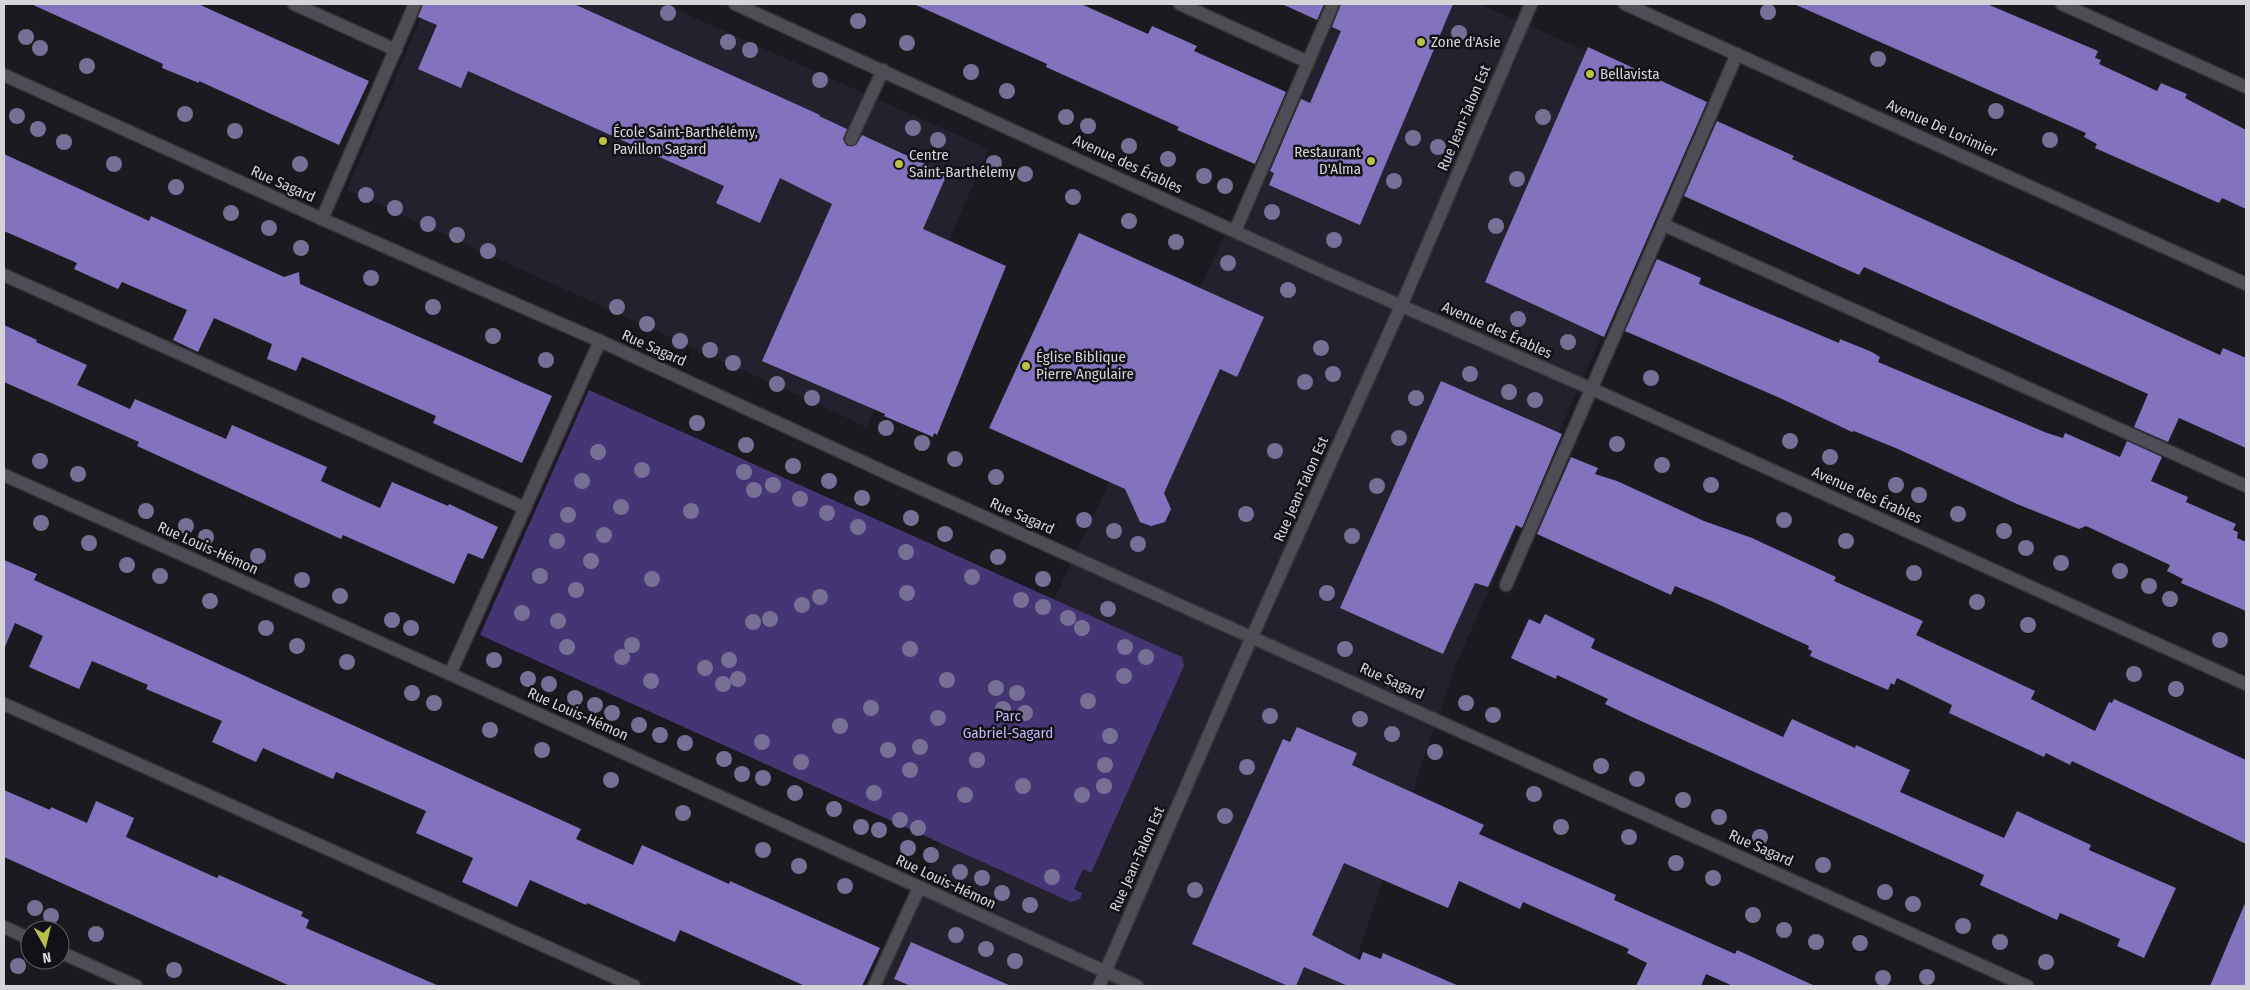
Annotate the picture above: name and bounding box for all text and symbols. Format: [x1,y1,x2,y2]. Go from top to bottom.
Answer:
place label: Zone d'Asie [1431,33,1501,51]
marker: Zone d'Asie [1415,36,1427,48]
street label: Rue Jean-Talon Est [1434,62,1494,174]
place label: Bellavista [1600,65,1660,83]
marker: Bellavista [1584,68,1596,80]
street label: Avenue De Lorimier [1884,95,2001,161]
place label: École Saint-Barthélémy, Pavillon Sagard [613,123,758,158]
street label: Avenue des Érables [1070,131,1186,197]
marker: École Saint-Barthélémy, Pavillon Sagard [597,135,609,147]
place label: Restaurant D'Alma [1294,143,1361,178]
place label: Centre Saint-Barthélemy [909,146,1016,181]
marker: Restaurant D'Alma [1365,155,1377,167]
marker: Centre Saint-Barthélemy [893,158,905,170]
street label: Rue Sagard [248,162,318,206]
street label: Avenue des Érables [1439,298,1555,362]
street label: Rue Sagard [619,326,689,370]
place label: Église Biblique Pierre Angulaire [1036,348,1134,383]
marker: Église Biblique Pierre Angulaire [1020,360,1032,372]
street label: Rue Jean-Talon Est [1270,434,1332,544]
street label: Avenue des Érables [1809,463,1925,527]
street label: Rue Sagard [987,494,1057,538]
street label: Rue Louis-Hémon [155,518,261,578]
street label: Rue Sagard [1357,659,1427,703]
street label: Rue Louis-Hémon [525,684,631,744]
park label: Parc Gabriel-Sagard [963,707,1053,742]
street label: Rue Jean-Talon Est [1106,804,1168,914]
street label: Rue Sagard [1726,826,1796,870]
street label: Rue Louis-Hémon [893,851,999,913]
north arrow [20,920,70,970]
text: N [41,948,52,966]

